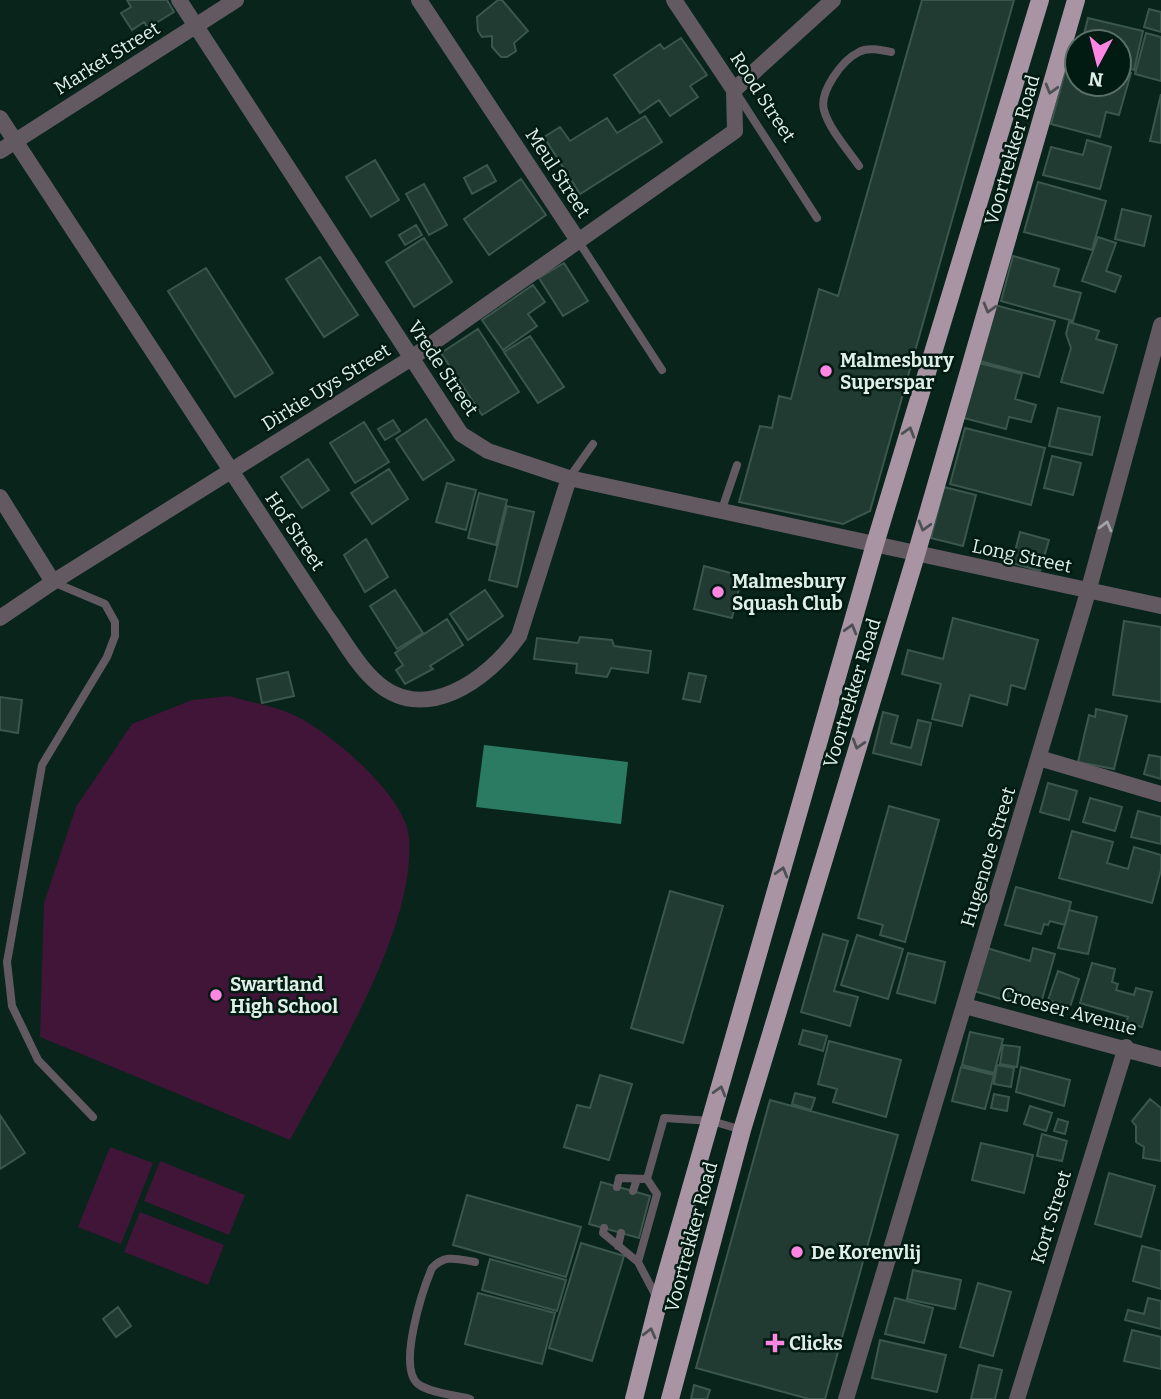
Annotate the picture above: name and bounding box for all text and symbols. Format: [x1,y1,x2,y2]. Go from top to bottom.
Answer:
street label: Market Street [50,16,164,100]
north arrow [1063,28,1133,98]
street label: Rood Street [725,48,801,146]
text: N [1087,67,1105,92]
street label: Voortrekker Road [980,72,1044,228]
one-way arrow [1045,83,1059,95]
street label: Meul Street [521,124,595,222]
one-way arrow [982,302,997,314]
street label: Vrede Street [403,316,483,420]
street label: Dirkie Uys Street [257,338,395,436]
place label: Malmesbury Superspar [840,349,954,394]
marker: Malmesbury Superspar [818,363,834,379]
one-way arrow [901,426,915,438]
street label: Hof Street [260,487,330,575]
one-way arrow [918,520,933,532]
one-way arrow [1098,520,1113,532]
street label: Long Street [970,534,1074,578]
place label: Malmesbury Squash Club [732,570,846,615]
marker: Malmesbury Squash Club [710,584,726,600]
street label: Voortrekker Road [818,615,886,771]
one-way arrow [843,624,857,636]
one-way arrow [852,738,867,750]
street label: Hugenote Street [956,784,1020,930]
one-way arrow [774,866,789,878]
place label: Swartland High School [230,973,338,1018]
street label: Croeser Avenue [999,982,1139,1040]
marker: Swartland High School [208,987,224,1003]
one-way arrow [712,1085,727,1097]
street label: Voortrekker Road [660,1159,722,1315]
street label: Kort Street [1026,1167,1076,1266]
place label: De Korenvlij [811,1241,921,1264]
marker: De Korenvlij [789,1244,805,1260]
one-way arrow [642,1327,656,1339]
place label: Clicks [789,1332,843,1355]
marker: Clicks [767,1335,783,1351]

